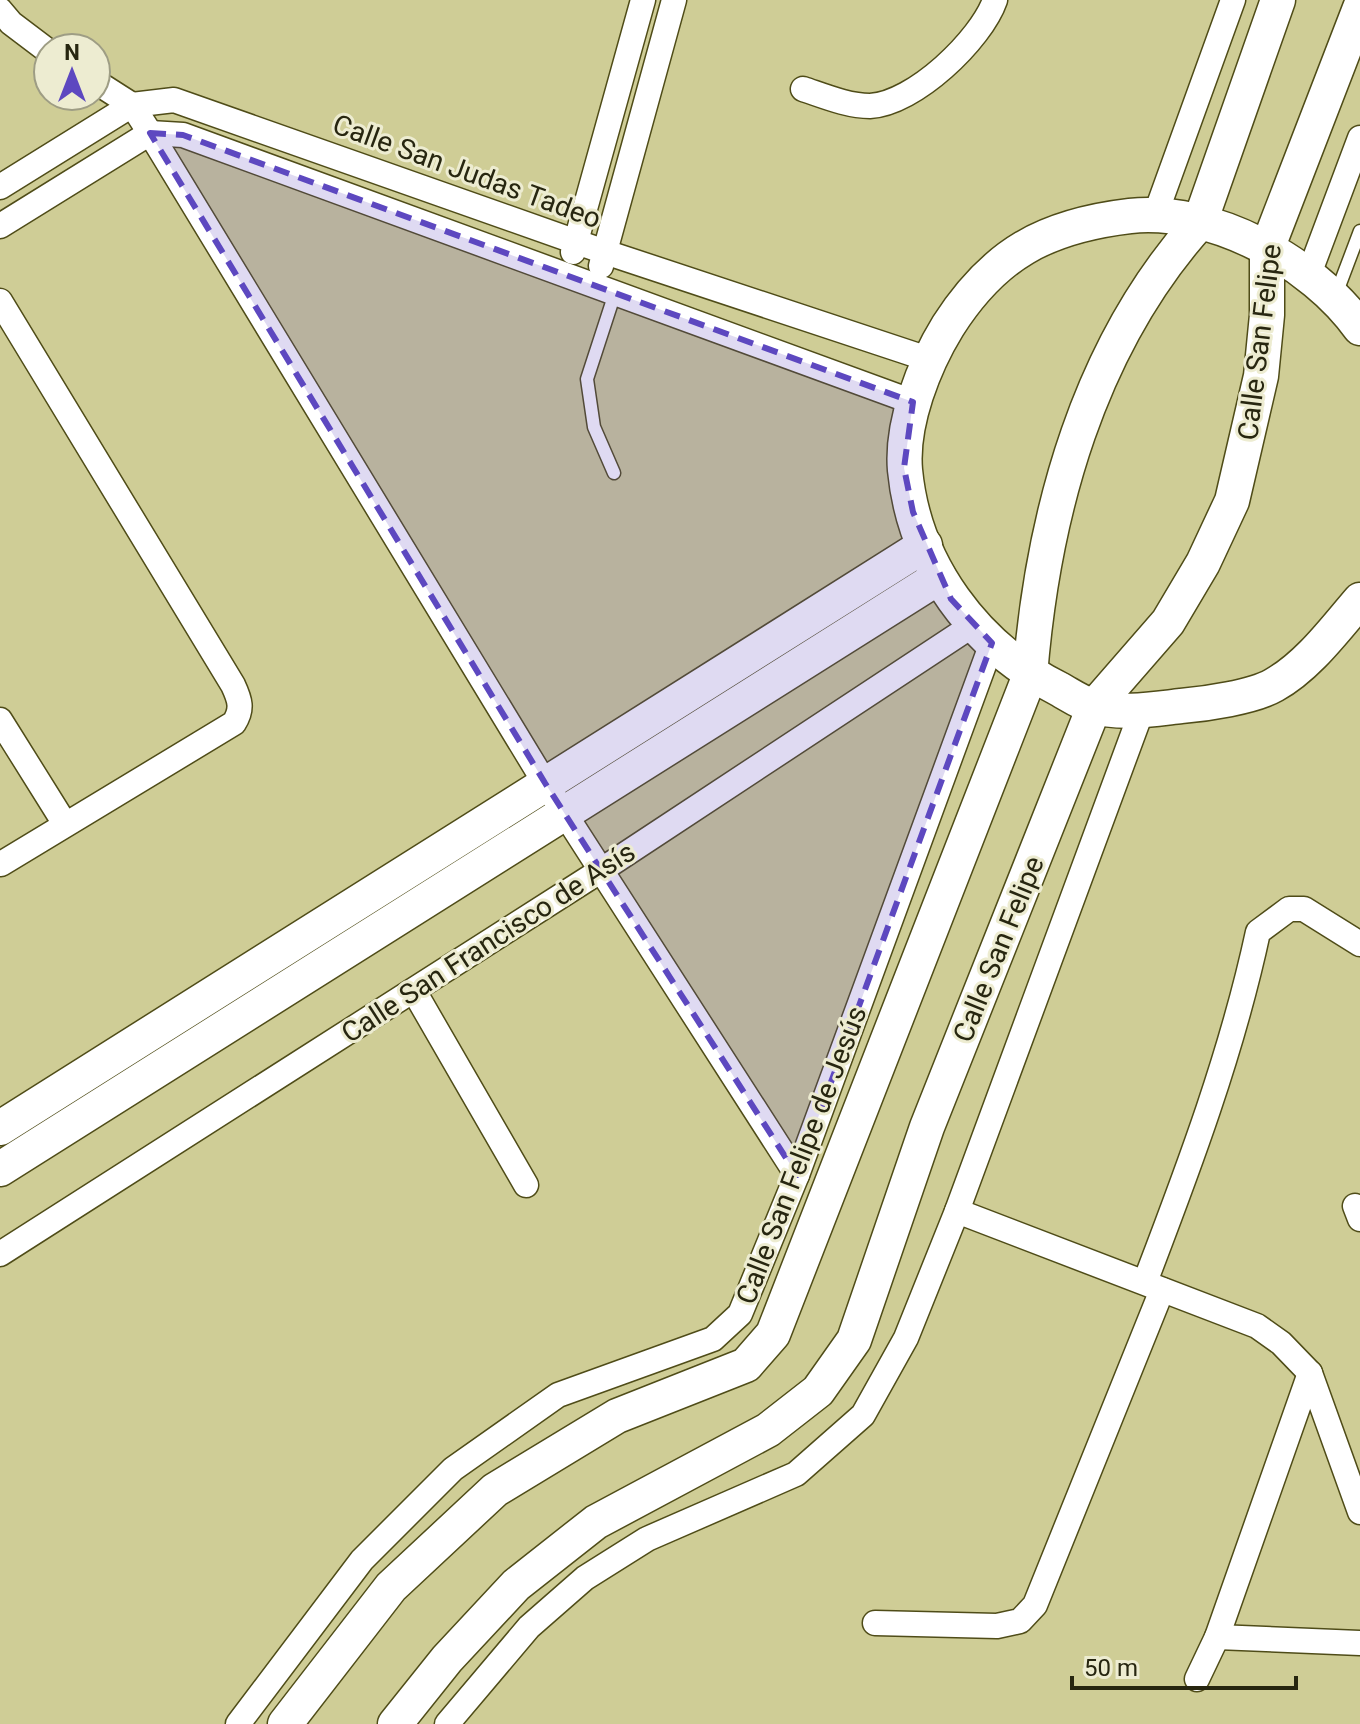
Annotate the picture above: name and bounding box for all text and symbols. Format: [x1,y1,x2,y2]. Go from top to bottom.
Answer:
north arrow [32,32,112,112]
text: N [64,40,80,65]
street label: Calle San Judas Tadeo [328,108,605,235]
street label: Calle San Felipe [1231,242,1288,442]
street label: Calle San Francisco de Asís [335,835,641,1050]
street label: Calle San Felipe [946,852,1051,1047]
street label: Calle San Felipe de Jesús [729,1002,874,1309]
scale bar [1072,1640,1296,1690]
text: 50 m [1084,1654,1138,1682]

